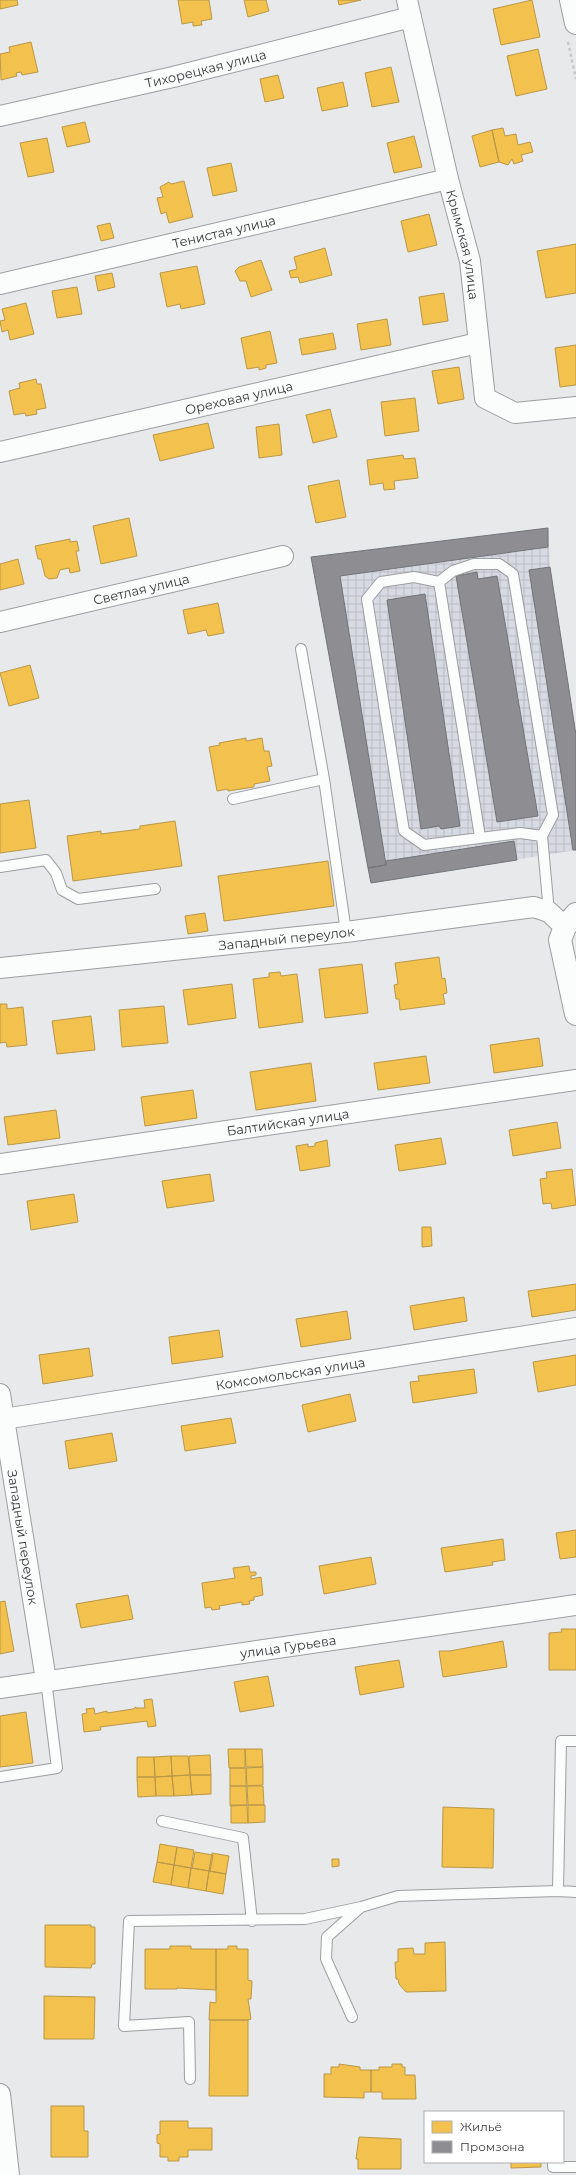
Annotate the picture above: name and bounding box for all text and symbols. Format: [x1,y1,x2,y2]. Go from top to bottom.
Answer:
street label: Тихорецкая улица [144,46,268,91]
street label: Крымская улица [443,188,482,300]
street label: Тенистая улица [171,212,277,251]
street label: Ореховая улица [183,377,294,418]
street label: Светлая улица [91,570,191,608]
street label: Западный переулок [218,923,356,953]
street label: Балтийская улица [226,1105,350,1139]
street label: Комсомольская улица [214,1354,366,1393]
street label: Западный переулок [4,1468,42,1606]
street label: улица Гурьева [238,1632,337,1661]
legend [424,2111,564,2163]
text: Жильё [460,2119,502,2134]
text: Промзона [460,2139,524,2154]

